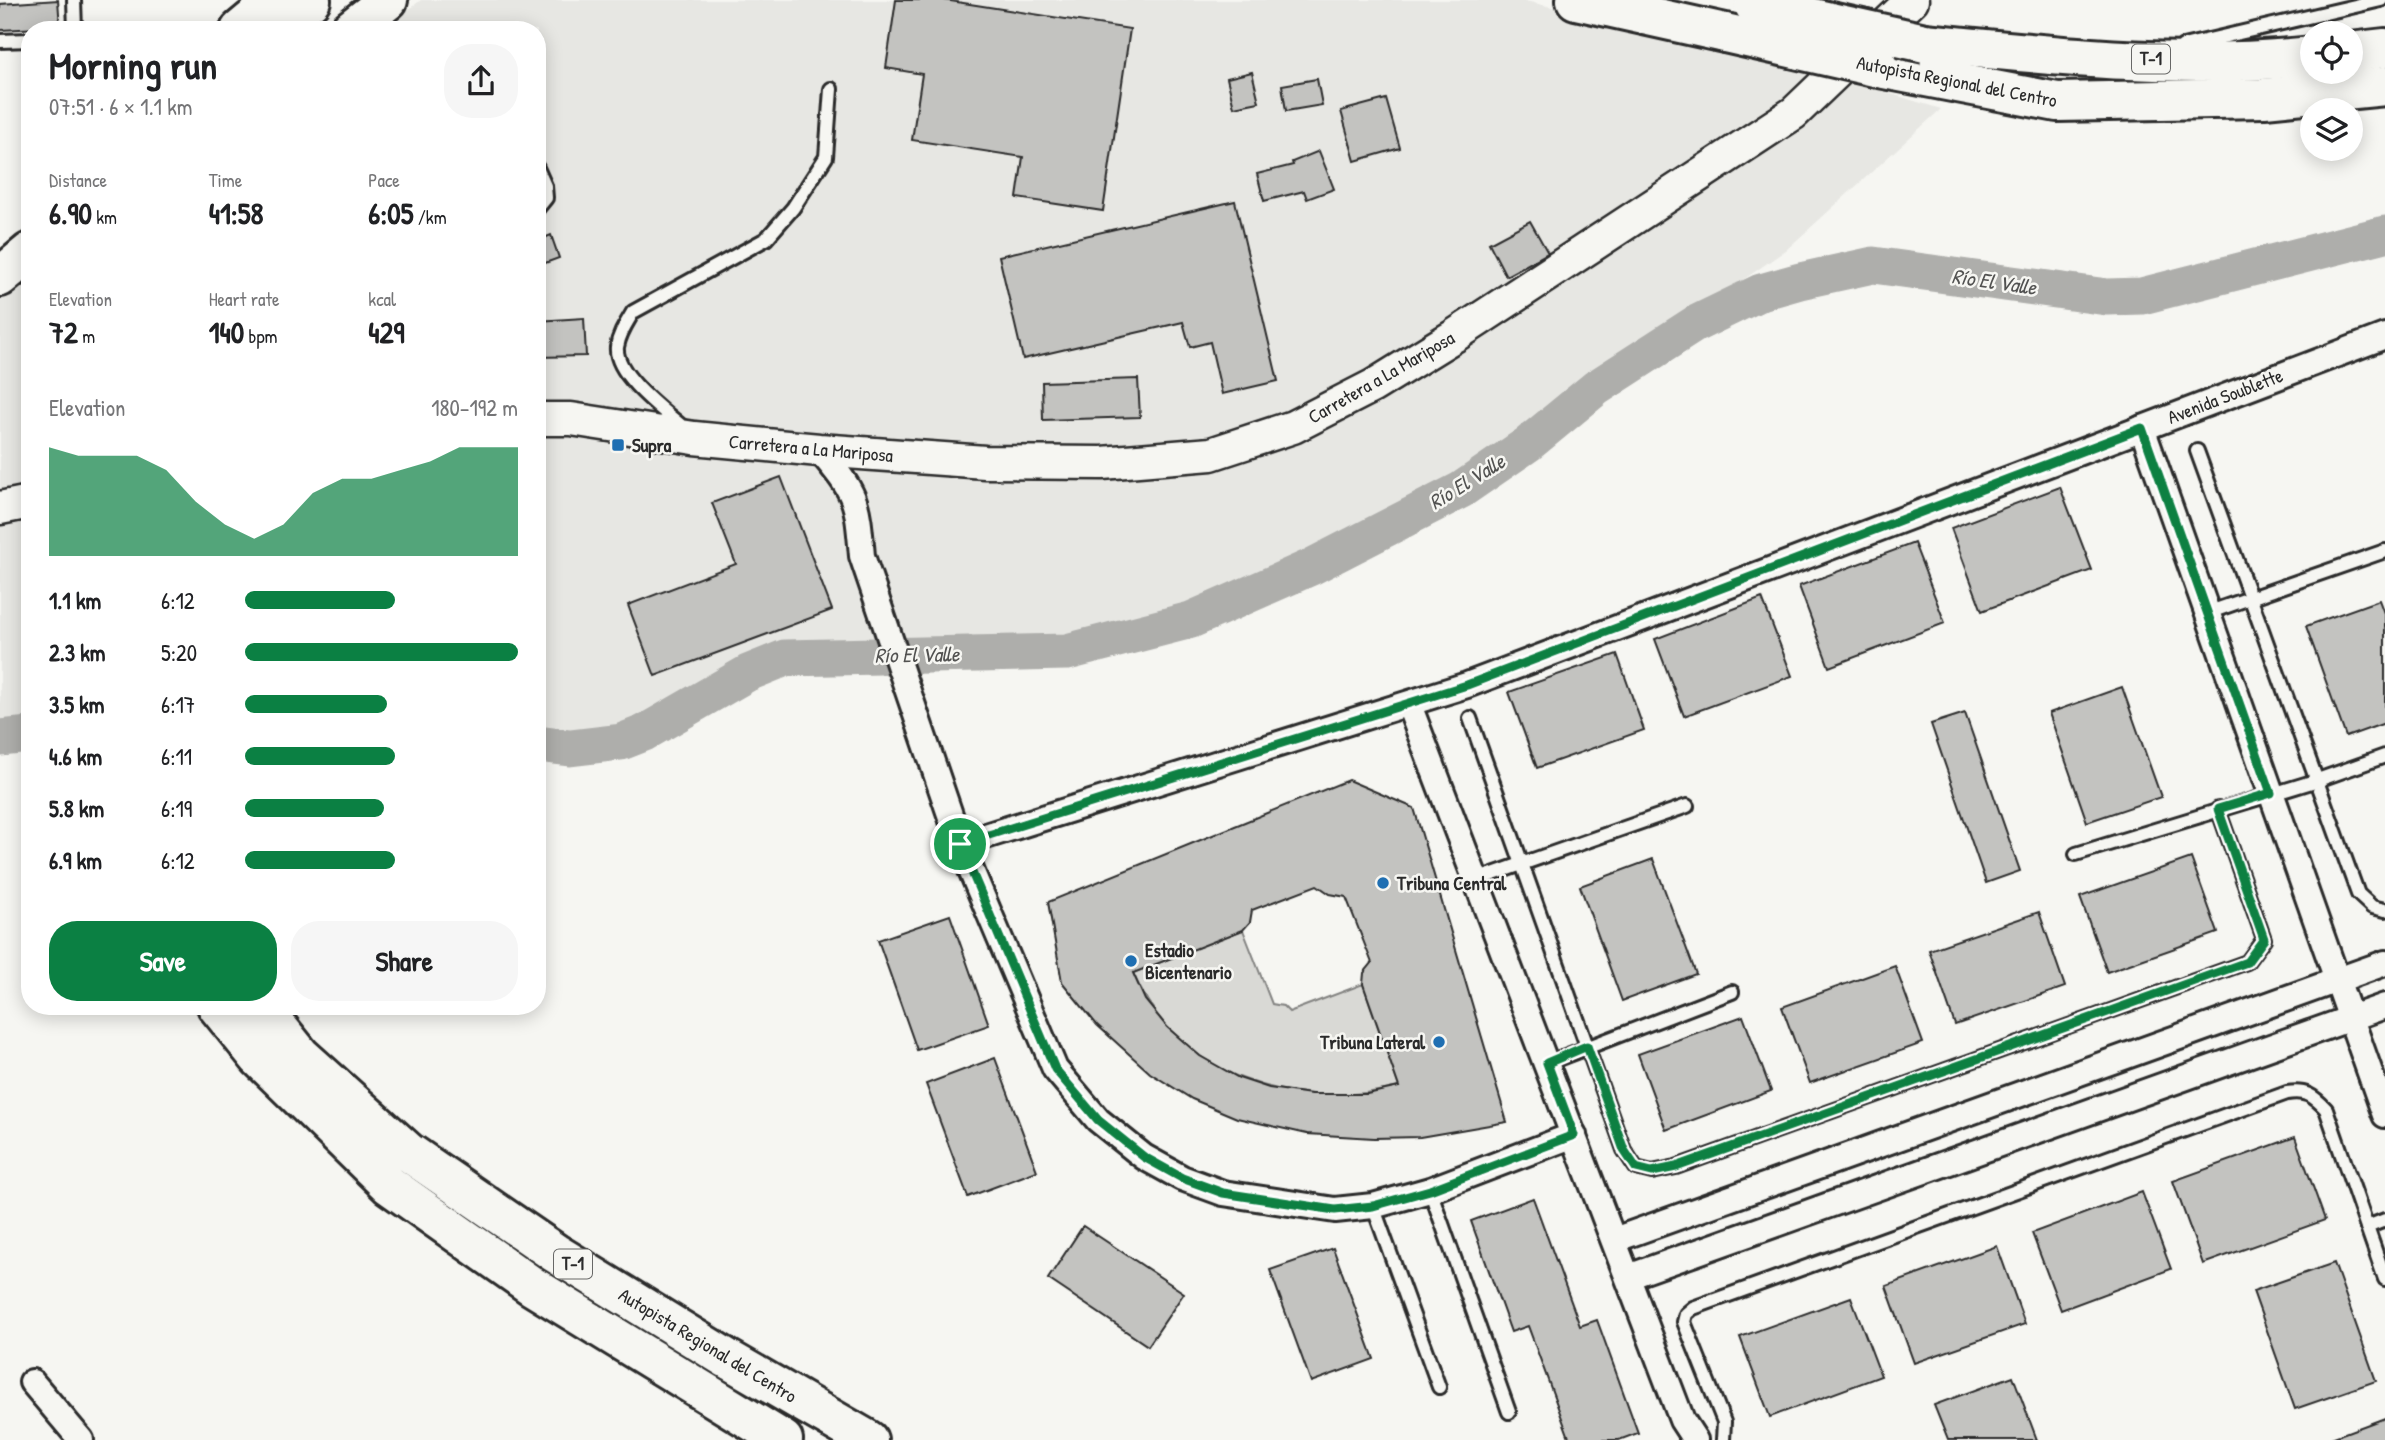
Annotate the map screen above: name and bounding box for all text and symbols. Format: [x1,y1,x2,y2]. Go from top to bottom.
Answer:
map controls [2300,21,2363,161]
button: locate [2300,21,2363,84]
text: Morning run [49,39,217,91]
button: share [444,44,518,118]
road number: T-1 [2132,44,2170,74]
street label: Autopista Regional del Centro [1855,49,2060,113]
text: 07:51 · 6 × 1.1 km [49,91,192,122]
button: layers [2300,98,2363,161]
text: Distance [49,167,107,193]
text: Time [209,167,242,193]
text: Pace [368,167,400,193]
text: 6.90 [49,193,92,233]
text: 41:58 [209,193,263,233]
text: 6:05 [368,193,413,233]
text: km [92,204,117,230]
text: /km [413,204,447,230]
water label: Río El Valle [1950,261,2040,302]
text: Elevation [49,286,112,312]
text: Heart rate [209,286,280,312]
text: kcal [368,286,396,312]
text: 72 [49,312,78,352]
text: 140 [209,312,244,352]
text: 429 [368,312,405,352]
text: m [78,323,95,349]
text: bpm [244,323,278,349]
street label: Carretera a La Mariposa [1303,324,1459,429]
street label: Avenida Soublette [2164,362,2287,430]
text: Elevation [49,392,125,423]
text: 180–192 m [431,392,518,423]
street label: Carretera a La Mariposa [728,428,895,468]
place label: Supra [632,432,672,459]
marker: Supra [610,437,626,453]
water label: Río El Valle [1423,446,1512,516]
text: 1.1 km [49,585,101,616]
text: 6:12 [161,585,195,616]
text: 2.3 km [49,637,105,668]
text: 5:20 [161,637,197,668]
water label: Río El Valle [874,639,961,670]
text: 3.5 km [49,689,104,720]
text: 6:17 [161,689,195,720]
text: 4.6 km [49,741,102,772]
text: 6:11 [161,741,192,772]
text: 5.8 km [49,793,104,824]
text: 6:19 [161,793,192,824]
pin [930,814,990,874]
icon: arrive [941,825,979,863]
text: 6.9 km [49,845,102,876]
text: 6:12 [161,845,195,876]
place label: Tribuna Central [1396,870,1507,896]
marker: Tribuna Central [1375,875,1391,891]
button: Save [49,921,277,1001]
button: Share [291,921,518,1001]
place label: Estadio Bicentenario [1145,937,1232,985]
marker: Estadio Bicentenario [1123,953,1139,969]
place label: Tribuna Lateral [1319,1029,1426,1055]
marker: Tribuna Lateral [1431,1034,1447,1050]
road number: T-1 [554,1250,592,1279]
street label: Autopista Regional del Centro [614,1281,802,1409]

